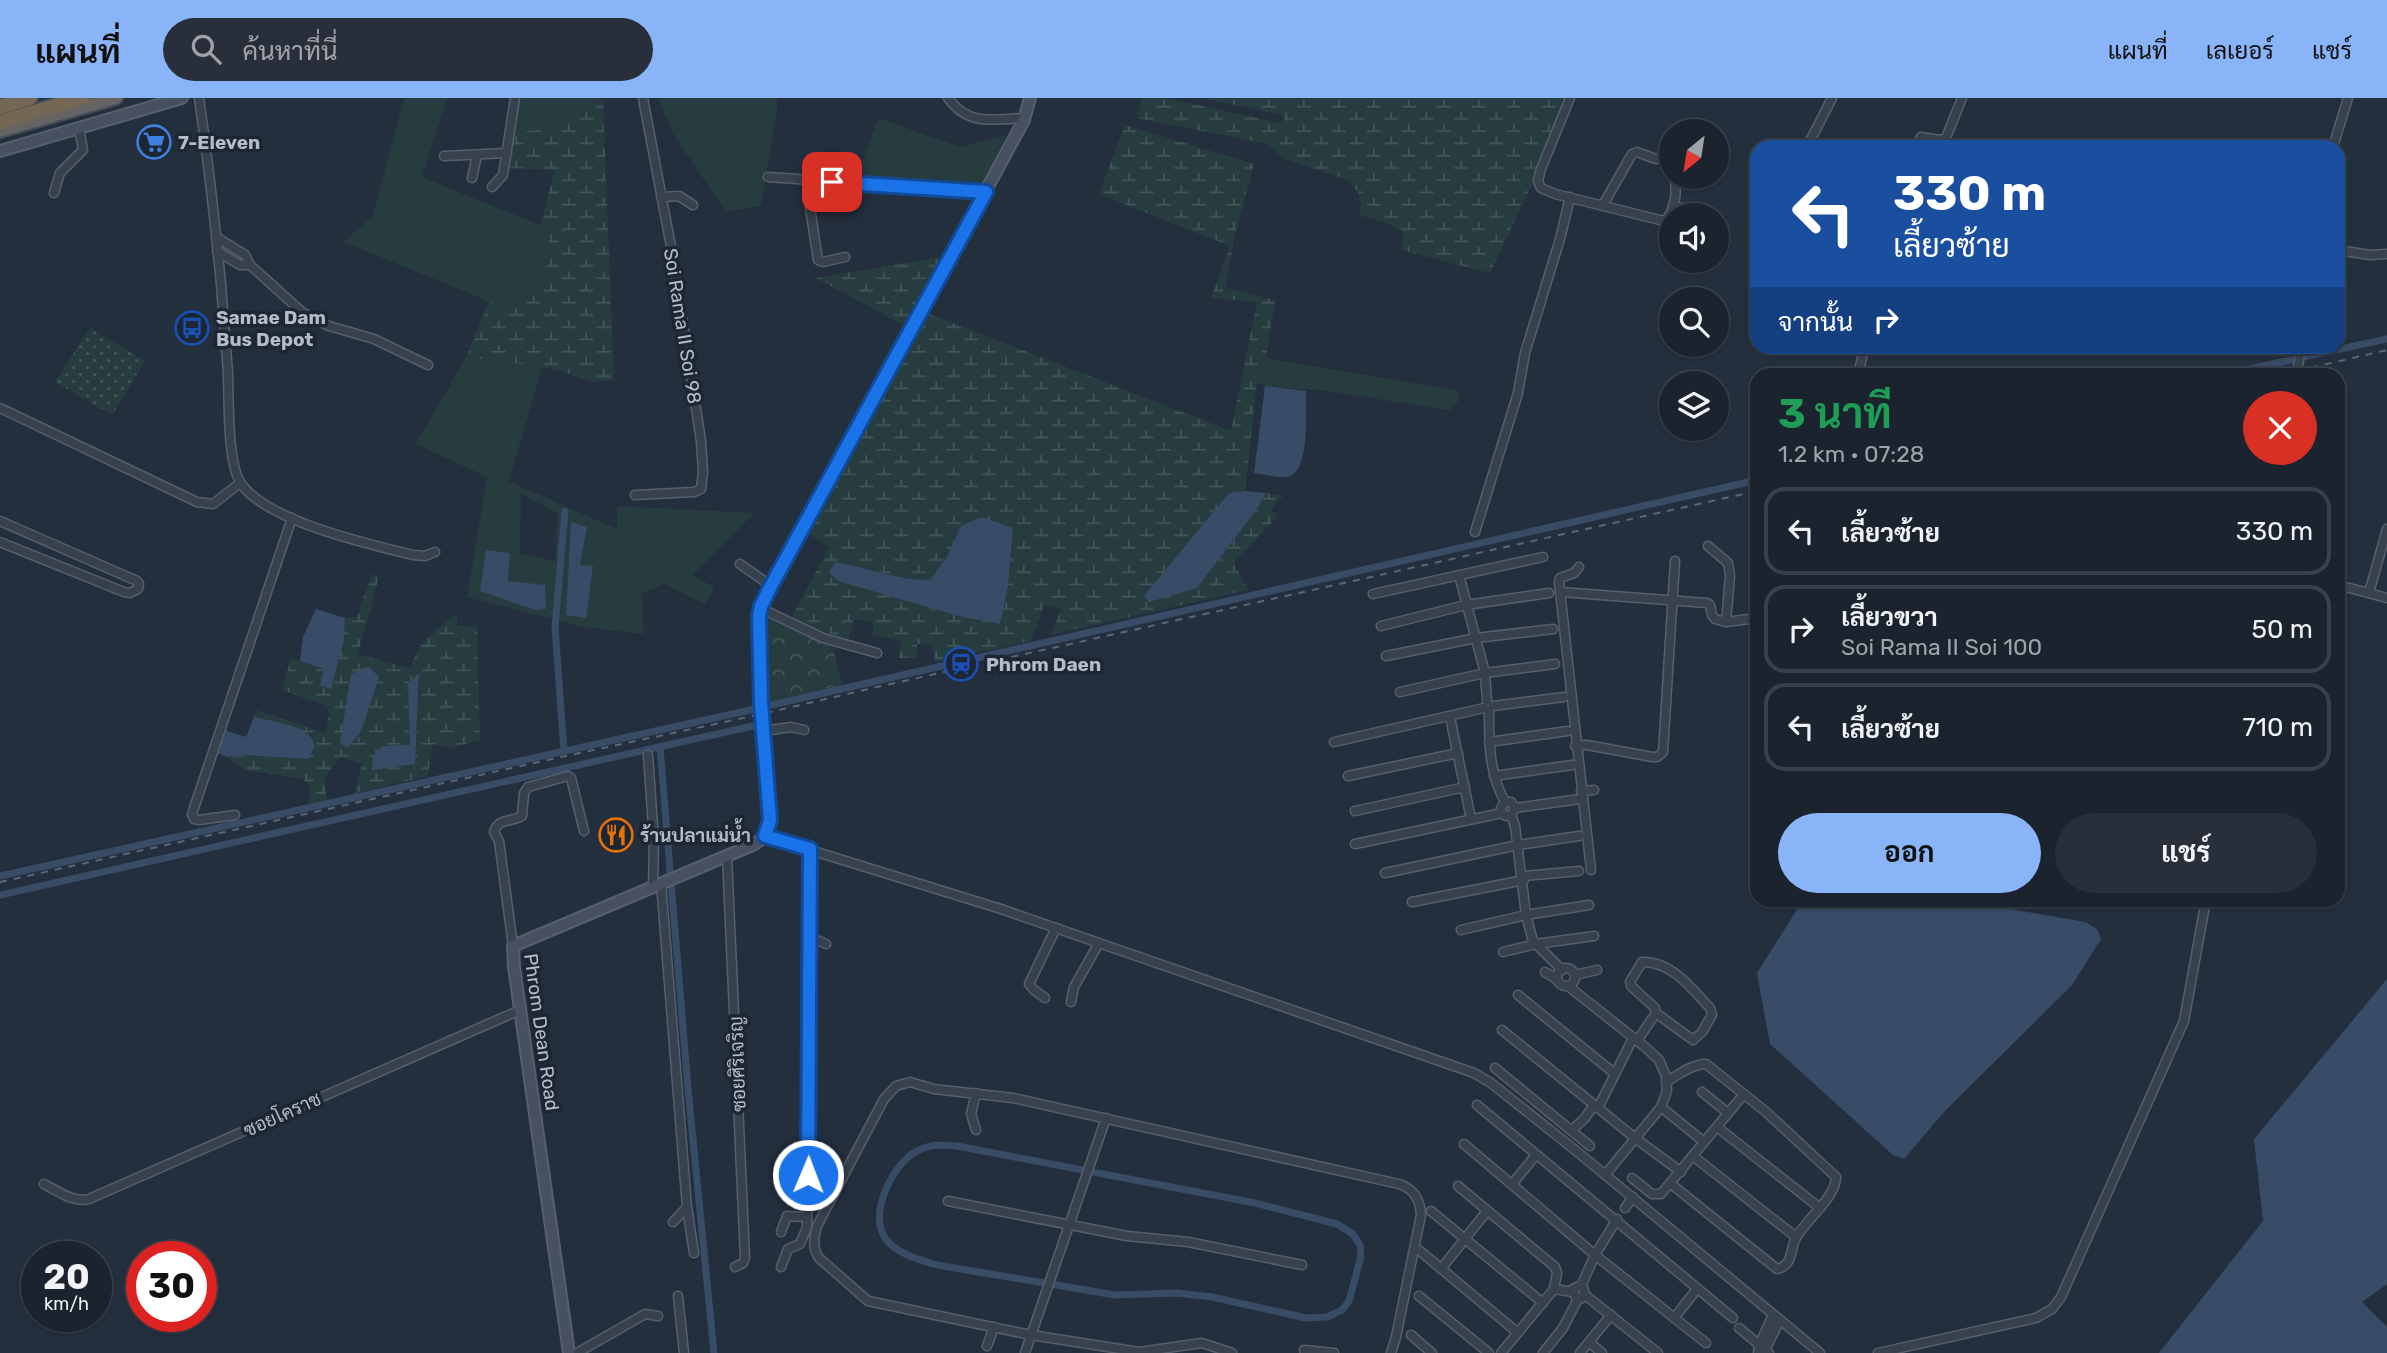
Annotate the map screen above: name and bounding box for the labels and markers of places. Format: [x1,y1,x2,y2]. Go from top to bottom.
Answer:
supermarket icon: 7-Eleven [135,123,173,161]
place label: 7-Eleven [178,131,260,154]
pin [802,152,862,212]
place label: Samae Dam Bus Depot [216,306,326,351]
bus stop icon: Samae Dam Bus Depot [173,309,211,347]
station icon: Phrom Daen [942,645,980,683]
place label: Phrom Daen [986,653,1101,676]
restaurant icon: ร้านปลาแม่น้ำ [597,816,635,854]
place label: ร้านปลาแม่น้ำ [640,818,751,847]

